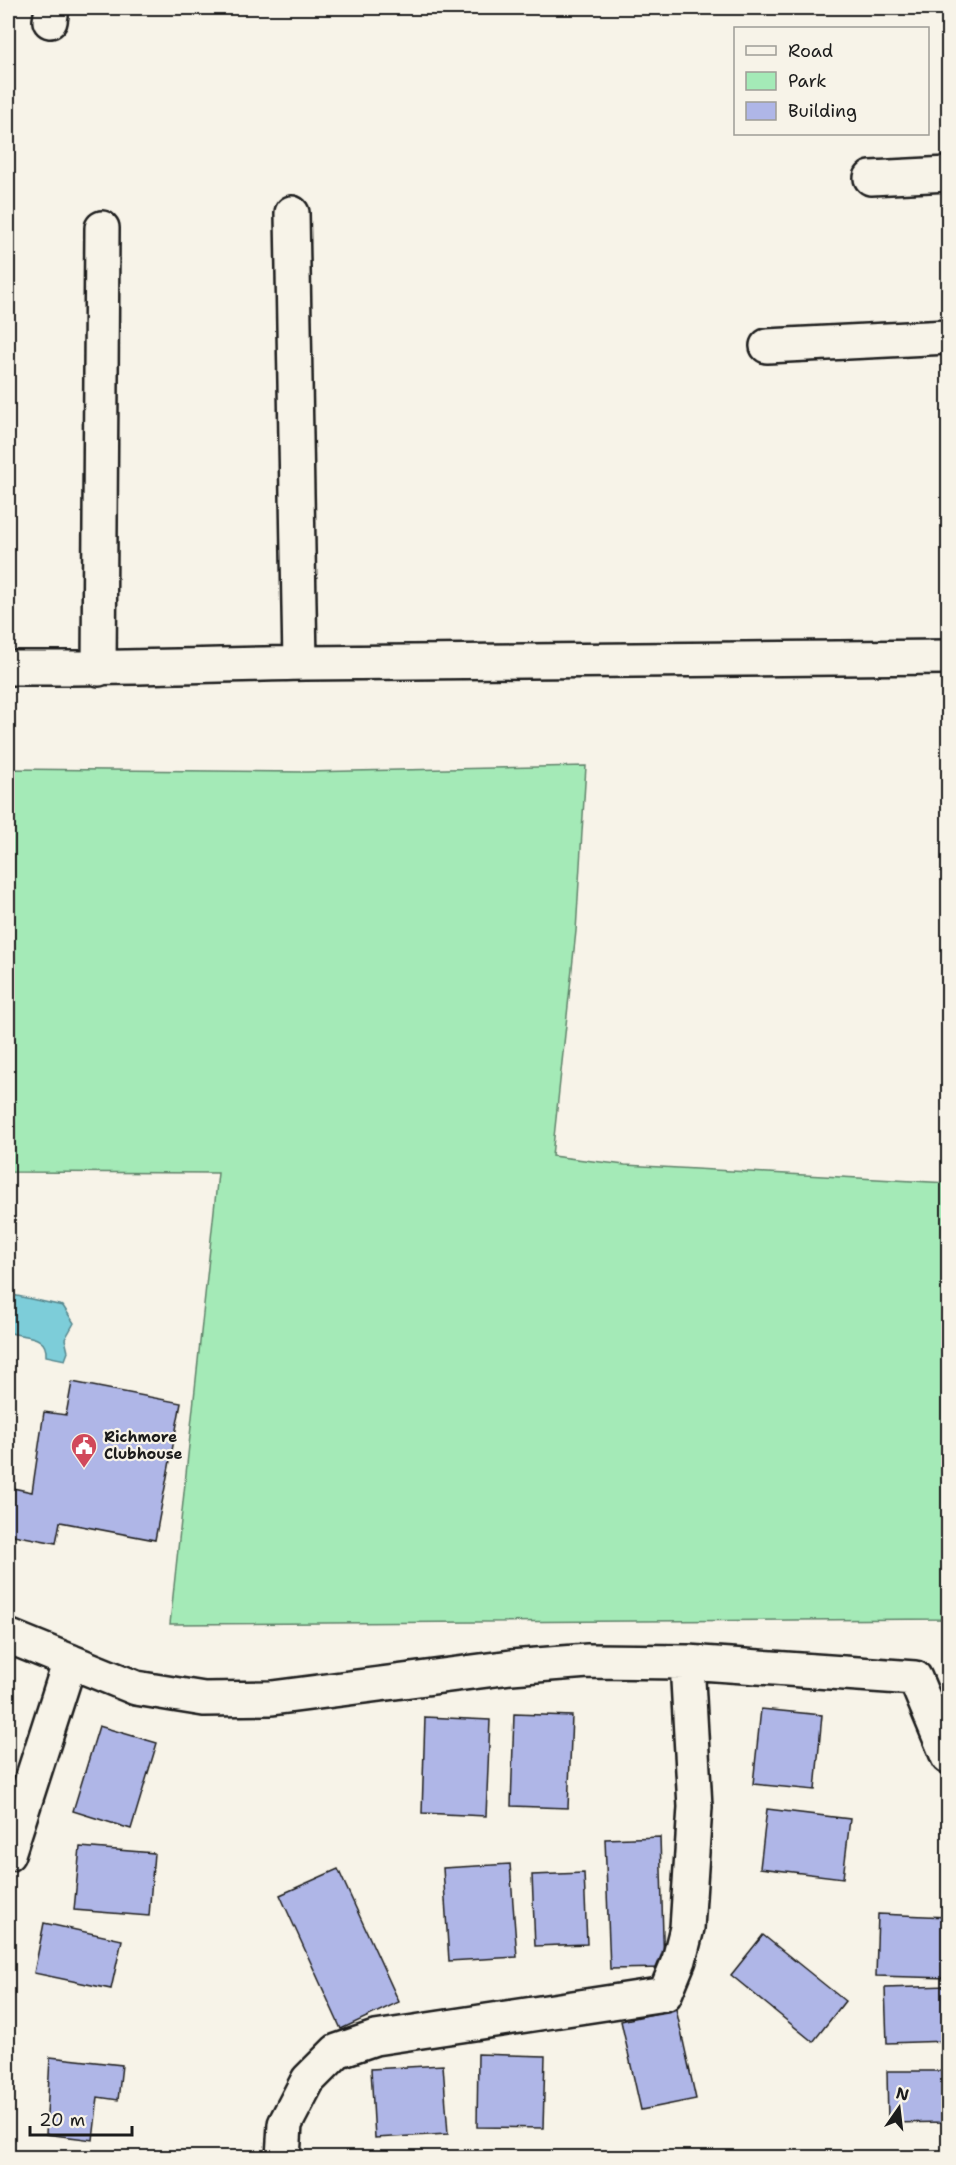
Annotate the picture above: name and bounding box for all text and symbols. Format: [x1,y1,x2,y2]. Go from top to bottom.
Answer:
legend [734,27,929,135]
text: Road [788,39,833,63]
text: Park [788,69,827,93]
text: Building [788,99,857,123]
place label: Richmore Clubhouse [104,1427,183,1464]
public building icon: Richmore Clubhouse [69,1431,99,1469]
north arrow [869,2078,929,2138]
text: N [894,2082,911,2106]
scale bar [30,2099,132,2137]
text: 20 m [39,2108,85,2132]

